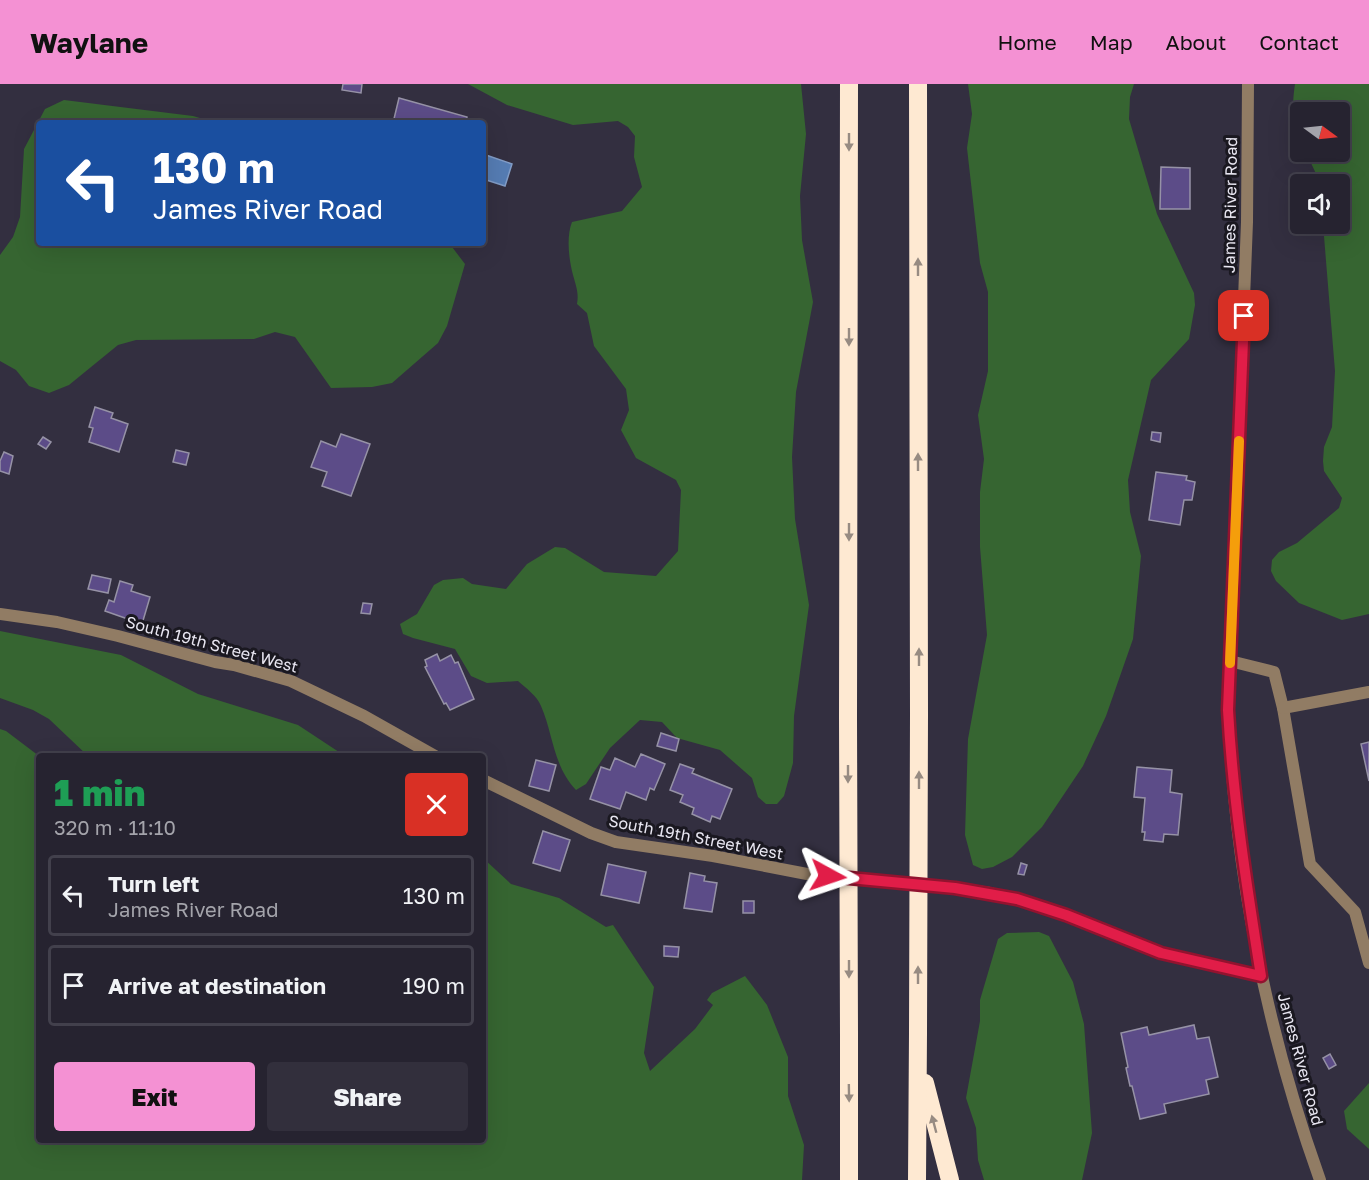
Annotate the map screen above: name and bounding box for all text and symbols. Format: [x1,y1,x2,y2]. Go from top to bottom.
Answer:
text: Waylane [30,26,148,59]
text: Home [997,29,1057,55]
text: Map [1090,29,1133,55]
text: About [1166,29,1226,55]
text: Contact [1259,29,1339,55]
north arrow [1290,102,1350,162]
map controls [1290,102,1350,234]
one-way arrow [844,133,854,152]
street label: James River Road [1219,137,1241,273]
text: 130 m [153,142,275,192]
icon: left [54,144,132,222]
button: sound [1290,174,1350,234]
text: James River Road [153,193,383,225]
one-way arrow [913,257,923,276]
pin [1218,290,1269,341]
icon: arrive [1227,299,1260,332]
one-way arrow [844,328,854,347]
one-way arrow [913,452,923,471]
one-way arrow [844,523,854,542]
street label: South 19th Street West [124,611,300,677]
one-way arrow [914,647,924,666]
one-way arrow [843,765,853,784]
one-way arrow [914,770,924,789]
text: 1 min [54,771,145,814]
button: close [405,773,468,836]
street label: South 19th Street West [607,810,785,864]
text: 320 m · 11:10 [54,815,176,839]
position arrow [796,844,860,908]
text: Turn left [108,870,199,897]
icon: left [57,879,90,912]
text: 130 m [403,882,465,909]
text: James River Road [108,897,278,921]
one-way arrow [844,960,854,979]
one-way arrow [913,965,923,984]
icon: arrive [57,969,90,1002]
text: Arrive at destination [108,972,326,999]
text: 190 m [402,972,465,999]
street label: James River Road [1274,991,1328,1127]
button: Exit [54,1062,255,1131]
button: Share [267,1062,468,1131]
one-way arrow [844,1083,854,1102]
one-way arrow [929,1115,939,1133]

